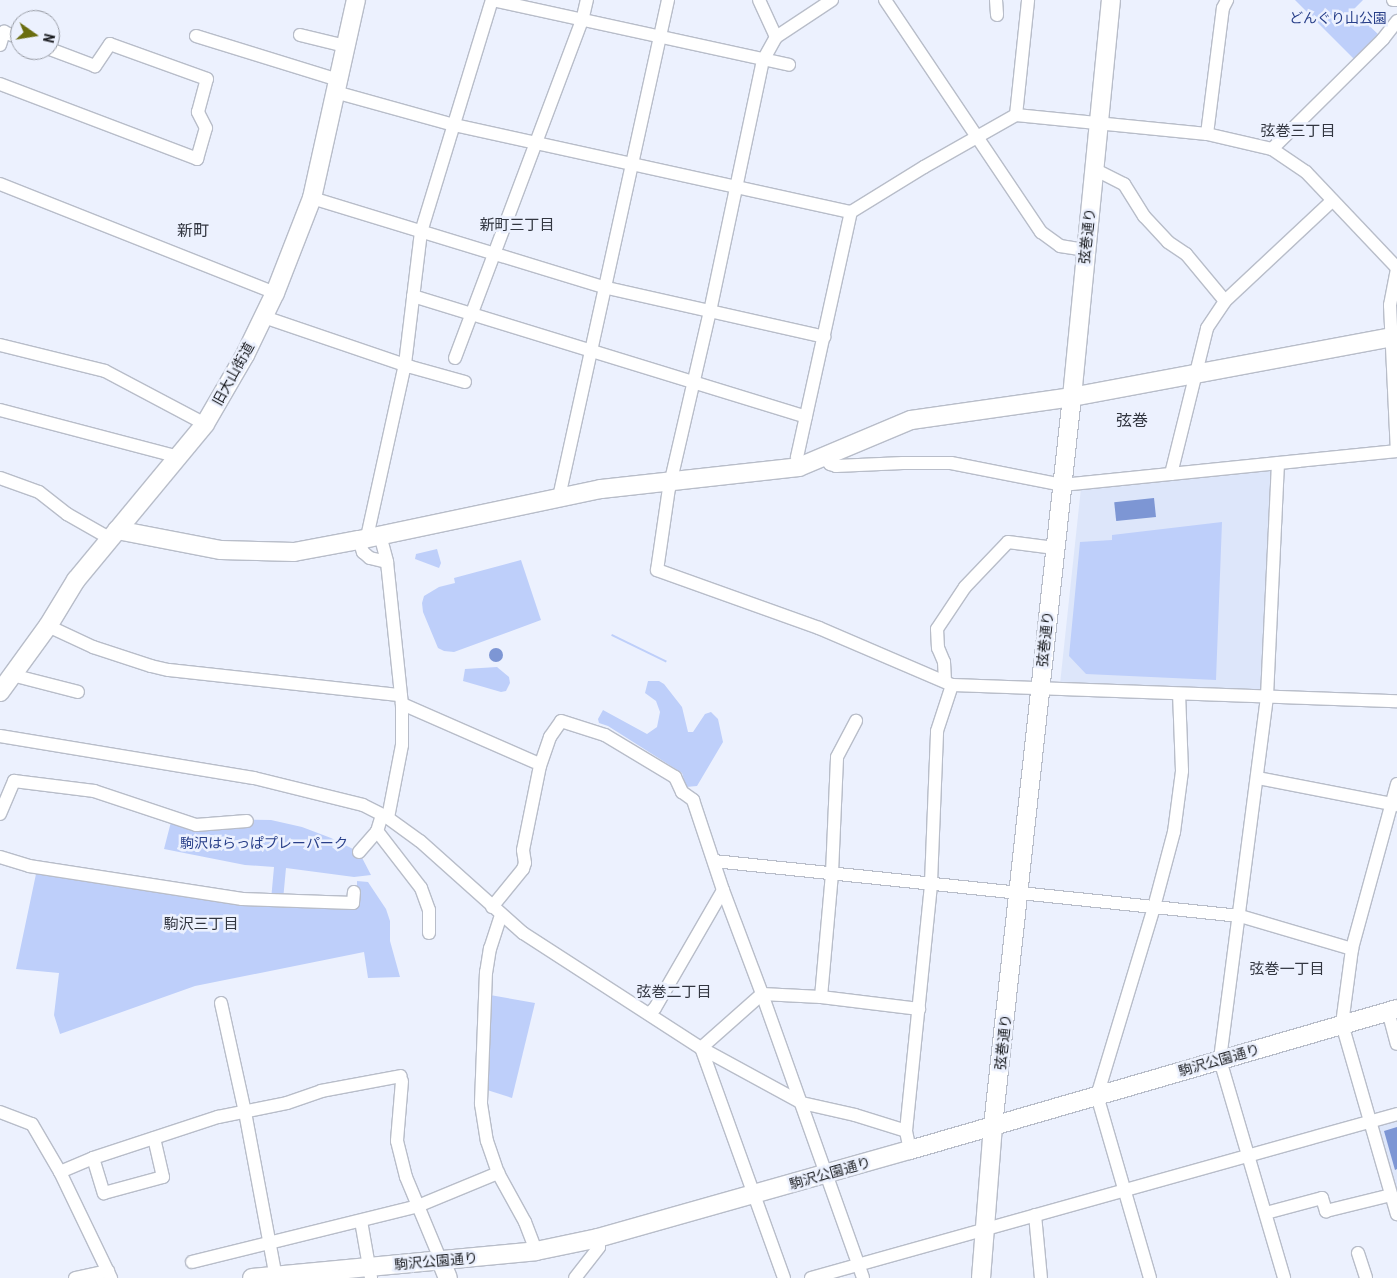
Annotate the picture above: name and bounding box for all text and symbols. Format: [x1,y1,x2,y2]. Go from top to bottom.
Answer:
north arrow [10,10,60,60]
park label: どんぐり山公園 [1289,10,1387,26]
text: N [40,32,57,44]
district label: 弦巻三丁目 [1261,123,1335,141]
street label: 弦巻通り [1076,207,1098,265]
district label: 新町三丁目 [480,217,554,235]
district label: 新町 [177,221,209,241]
street label: 旧大山街道 [209,339,257,409]
district label: 弦巻 [1116,411,1148,431]
street label: 弦巻通り [1034,610,1056,668]
park label: 駒沢はらっぱプレーパーク [180,835,348,851]
district label: 駒沢三丁目 [164,916,238,934]
district label: 弦巻一丁目 [1250,961,1324,979]
district label: 弦巻二丁目 [637,984,711,1002]
street label: 弦巻通り [992,1013,1014,1071]
street label: 駒沢公園通り [1176,1040,1262,1080]
street label: 駒沢公園通り [787,1153,873,1193]
street label: 駒沢公園通り [393,1249,479,1273]

